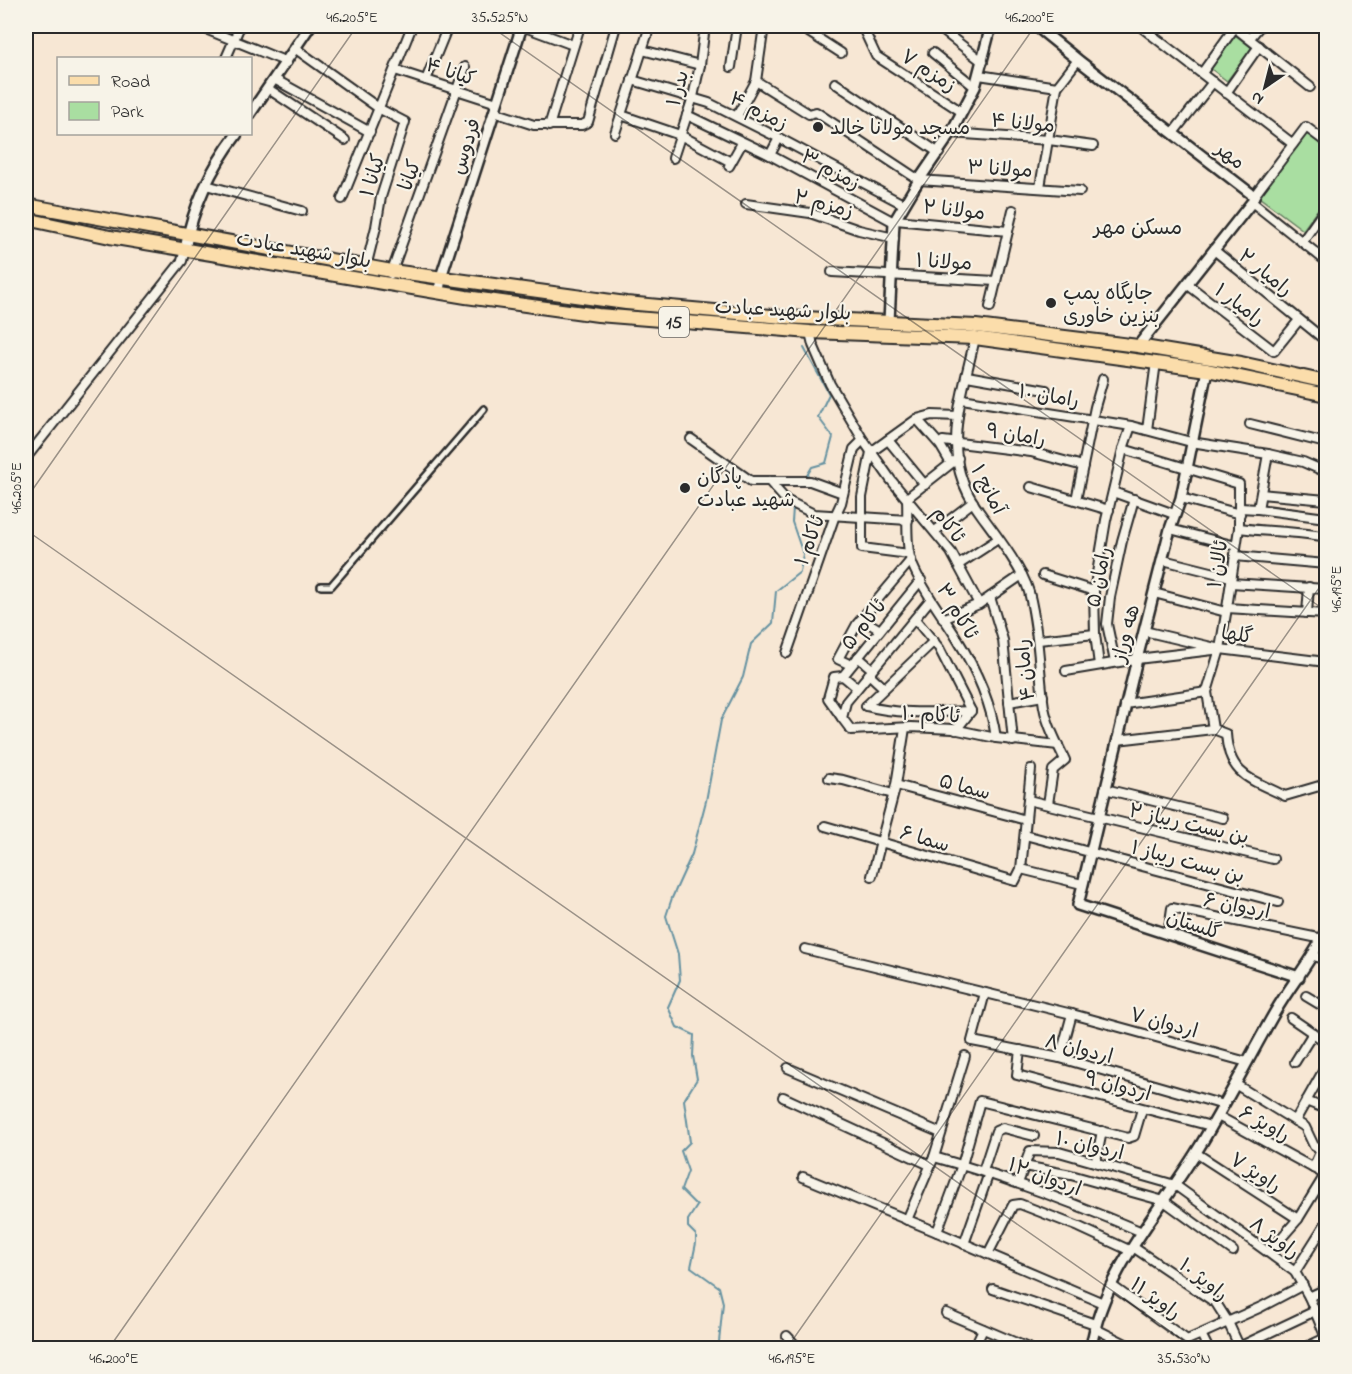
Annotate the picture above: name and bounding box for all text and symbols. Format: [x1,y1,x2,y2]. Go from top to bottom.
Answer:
text: 46.205°E [326,7,378,29]
text: 35.525°N [472,7,528,29]
text: 46.200°E [1005,7,1055,29]
street label: زمزم ۷ [894,43,961,101]
street label: کیانا ۴ [421,52,479,95]
legend [57,57,252,135]
north arrow [1235,57,1295,117]
street label: بدر ۱ [661,68,698,110]
text: Road [111,70,150,96]
street label: زمزم ۴ [724,85,792,139]
text: N [1246,85,1269,111]
text: Park [111,100,144,126]
street label: مولانا ۴ [990,107,1056,142]
street label: فردوس [445,115,490,179]
place label: مسجد مولانا خالد [830,115,970,144]
marker: مسجد مولانا خالد [811,120,825,134]
street label: مهر [1207,135,1250,178]
street label: زمزم ۳ [795,143,865,199]
street label: کیانا ۱ [354,151,395,201]
street label: مولانا ۳ [966,154,1033,187]
street label: کیانا [392,156,430,196]
street label: زمزم ۲ [790,184,856,227]
street label: مولانا ۲ [921,194,986,229]
district label: مسکن مهر [1092,214,1182,244]
street label: بلوار شهید عبادت [234,225,373,278]
street label: رامیار ۲ [1231,243,1298,305]
street label: مولانا ۱ [915,248,973,279]
street label: رامیار ۱ [1207,277,1270,335]
place label: جایگاه پمپ بنزین خاوری [1063,280,1160,332]
street label: بلوار شهید عبادت [714,293,852,330]
marker: جایگاه پمپ بنزین خاوری [1044,296,1058,310]
road number: 15 [659,307,689,337]
street label: رامان ۱۰ [1016,378,1081,417]
street label: رامان ۹ [984,417,1047,455]
street label: آمانج ۱ [962,460,1012,521]
text: 46.205°E [6,462,28,514]
place label: پادگان شهید عبادت [697,464,795,516]
marker: پادگان شهید عبادت [678,481,692,495]
street label: ئاکام [923,501,971,550]
street label: ئاکام ۱ [789,511,834,570]
street label: ئالان ۱ [1202,538,1237,590]
street label: رامان ۵ [1080,545,1121,610]
text: 46.195°E [1326,566,1348,612]
street label: ئاکام ۳ [928,579,984,646]
street label: ئاکام ۵ [835,593,895,658]
street label: هه وراز [1105,602,1149,668]
street label: گلها [1219,620,1255,653]
street label: رامان ۴ [1009,637,1044,702]
street label: ئاکام ۱۰ [901,700,961,733]
street label: سما ۵ [935,768,993,809]
street label: بن بست ریباز ۲ [1125,798,1251,853]
street label: سما ۶ [896,820,953,861]
street label: بن بست ریباز ۱ [1127,834,1247,892]
street label: اردوان ۶ [1201,887,1272,928]
street label: گلستان [1162,904,1224,949]
street label: اردوان ۷ [1126,1001,1201,1047]
street label: اردوان ۸ [1041,1028,1116,1073]
street label: اردوان ۹ [1081,1065,1154,1110]
street label: راویژ ۶ [1233,1099,1295,1151]
street label: اردوان ۱۰ [1053,1126,1126,1169]
street label: راویژ ۷ [1223,1147,1286,1202]
street label: اردوان ۱۲ [1003,1152,1085,1205]
street label: راویژ ۸ [1242,1211,1305,1267]
street label: راویژ ۱۰ [1171,1252,1233,1310]
street label: راویژ ۱۱ [1123,1272,1186,1328]
text: 46.200°E [89,1348,139,1370]
text: 46.195°E [769,1348,815,1370]
text: 35.530°N [1157,1348,1211,1370]

